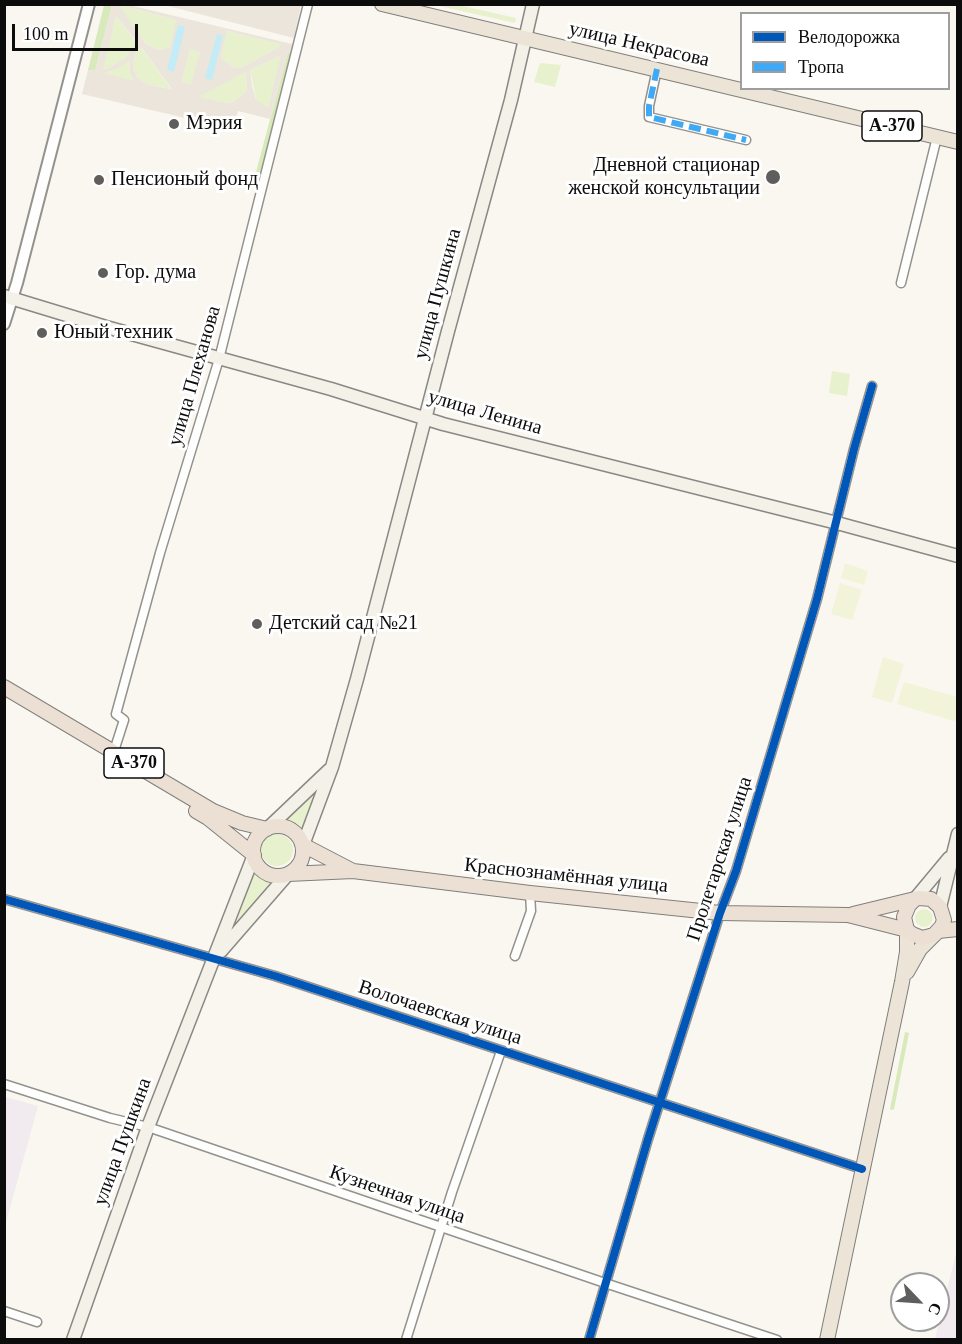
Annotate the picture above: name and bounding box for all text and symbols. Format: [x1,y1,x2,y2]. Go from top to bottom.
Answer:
scale bar [15,12,141,50]
legend [740,12,950,90]
street label: улица Некрасова [567,17,711,73]
text: 100 m [23,24,69,44]
text: Велодорожка [798,27,900,47]
text: Тропа [798,57,844,77]
road number: А-370 [862,111,922,141]
place label: Мэрия [186,112,242,136]
marker: Мэрия [167,117,181,131]
place label: Дневной стационар женской консультации [568,154,760,201]
place label: Пенсионый фонд [111,168,258,192]
marker: Дневной стационар женской консультации [764,168,782,186]
marker: Пенсионый фонд [92,173,106,187]
street label: улица Пушкина [409,226,467,362]
place label: Гор. дума [115,261,196,285]
marker: Гор. дума [96,266,110,280]
street label: улица Плеханова [164,303,226,449]
place label: Юный техник [54,321,173,345]
marker: Юный техник [35,326,49,340]
street label: улица Ленина [425,385,545,441]
place label: Детский сад №21 [269,612,418,636]
marker: Детский сад №21 [250,617,264,631]
road number: А-370 [104,748,164,778]
street label: Пролетарская улица [682,774,758,944]
street label: Краснознамённая улица [463,853,669,899]
street label: Волочаевская улица [355,975,525,1051]
street label: улица Пушкина [89,1075,157,1209]
street label: Кузнечная улица [326,1161,468,1229]
north arrow [890,1272,950,1332]
text: С [925,1300,945,1318]

